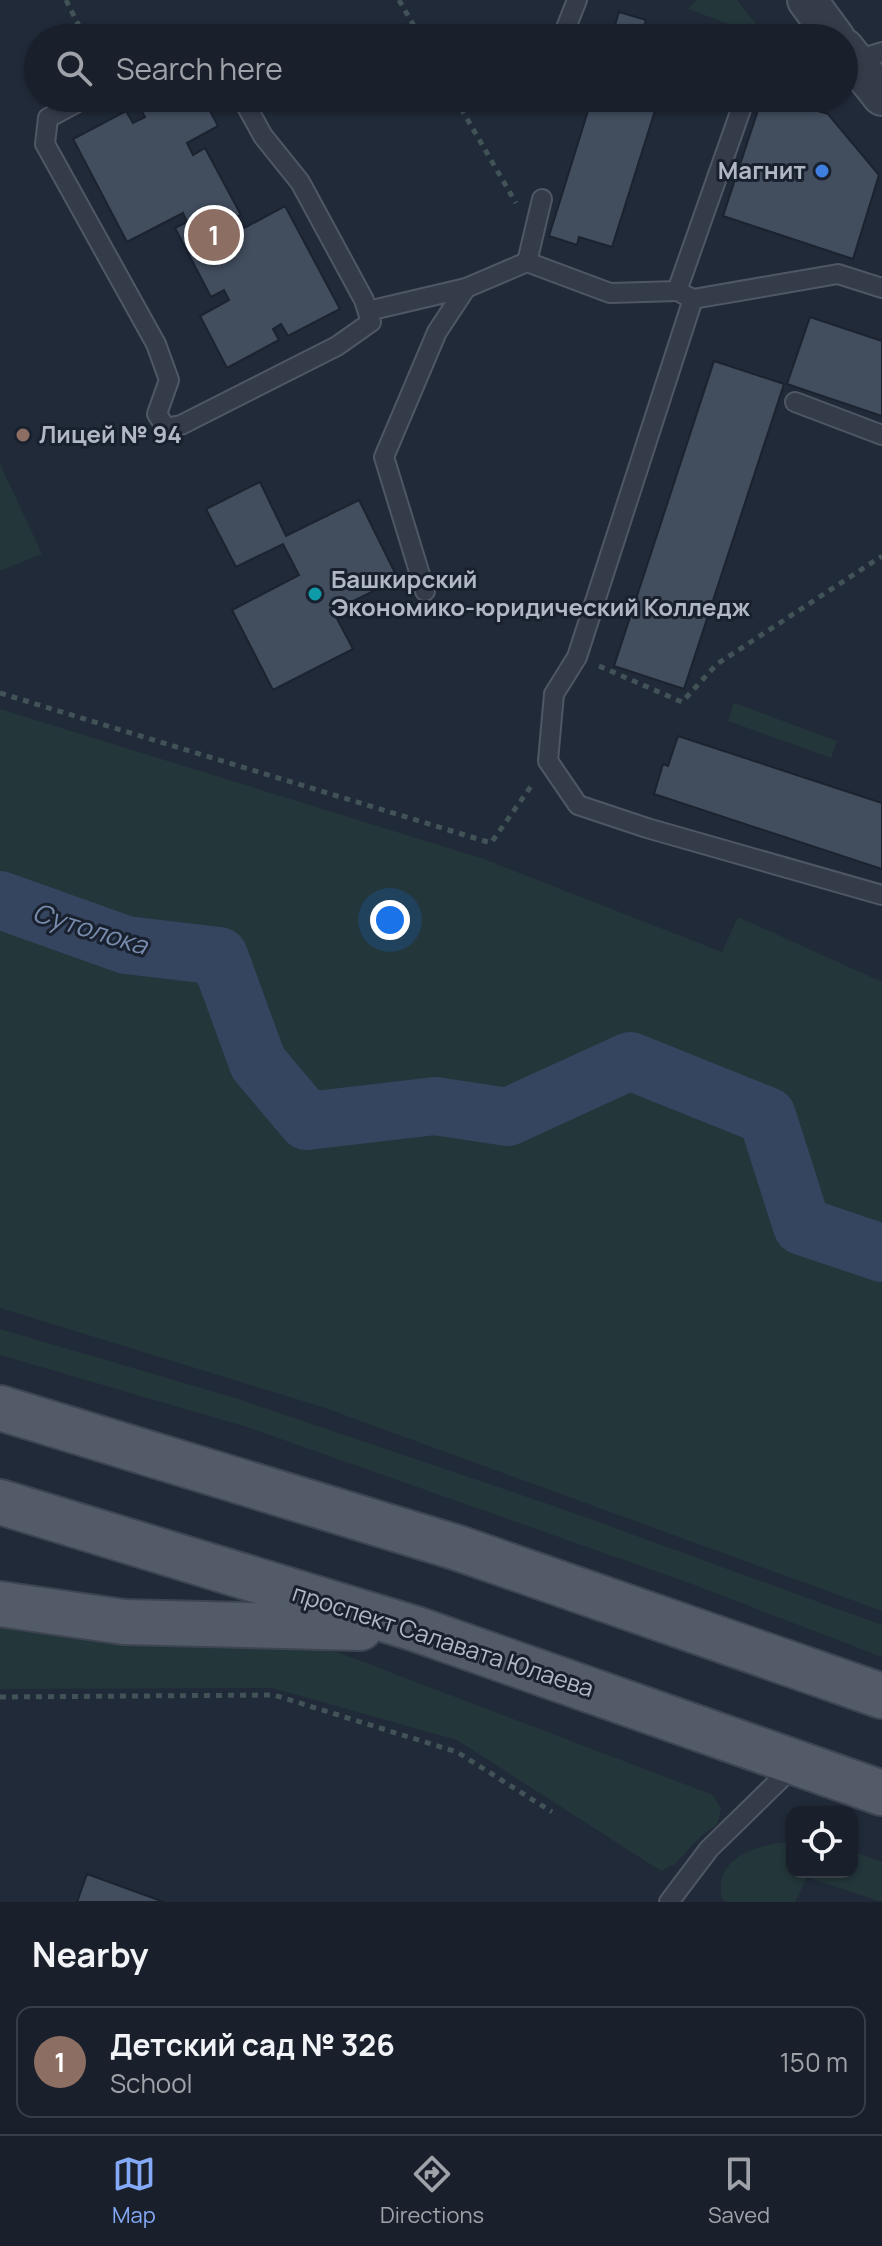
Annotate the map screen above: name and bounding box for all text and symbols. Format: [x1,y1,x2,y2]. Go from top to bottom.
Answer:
search box [24,24,858,112]
icon: search [52,46,96,90]
text: Search here [116,48,283,89]
place label: Магнит [718,153,806,186]
marker: Магнит [813,162,831,180]
pin: 1 [188,205,240,265]
place label: Лицей № 94 [39,417,182,450]
marker: Лицей № 94 [14,426,32,444]
place label: Башкирский Экономико-юридический Колледж [331,562,751,623]
marker: Башкирский Экономико-юридический Колледж [306,585,324,603]
water label: Сутолока [28,894,154,963]
your location [370,900,410,940]
street label: проспект Салавата Юлаева [289,1575,598,1704]
map controls [786,1806,858,1878]
button: locate [786,1806,858,1878]
text: Nearby [32,1931,148,1977]
text: Детский сад № 326 [110,2024,395,2065]
text: 1 [54,2044,66,2080]
text: 150 m [780,2044,848,2080]
text: School [110,2065,193,2101]
tab: Map [112,2152,156,2230]
tab: Directions [380,2152,484,2230]
tab: Saved [708,2152,770,2230]

